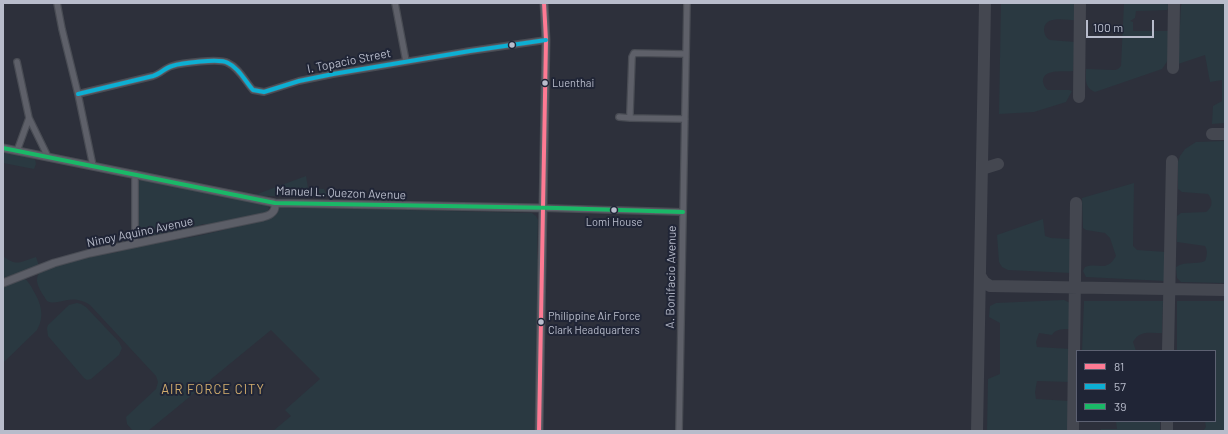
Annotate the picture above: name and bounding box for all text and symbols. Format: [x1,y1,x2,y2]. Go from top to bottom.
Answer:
scale bar [1088,12,1156,38]
text: 100 m [1093,20,1123,34]
unlabelled marker [507,40,517,50]
street label: I. Topacio Street [306,46,392,76]
place label: Luenthai [552,76,594,90]
marker: Luenthai [540,78,550,88]
street label: Manuel L. Quezon Avenue [276,184,406,202]
marker: Lomi House [609,205,619,215]
street label: Ninoy Aquino Avenue [85,214,195,250]
place label: Lomi House [586,215,642,229]
street label: A. Bonifacio Avenue [663,225,679,329]
place label: Philippine Air Force Clark Headquarters [548,309,640,335]
marker: Philippine Air Force Clark Headquarters [536,317,546,327]
legend [1076,350,1216,422]
text: 81 [1114,359,1124,373]
text: 57 [1114,379,1126,393]
district label: AIR FORCE CITY [161,382,265,398]
text: 39 [1114,399,1126,413]

